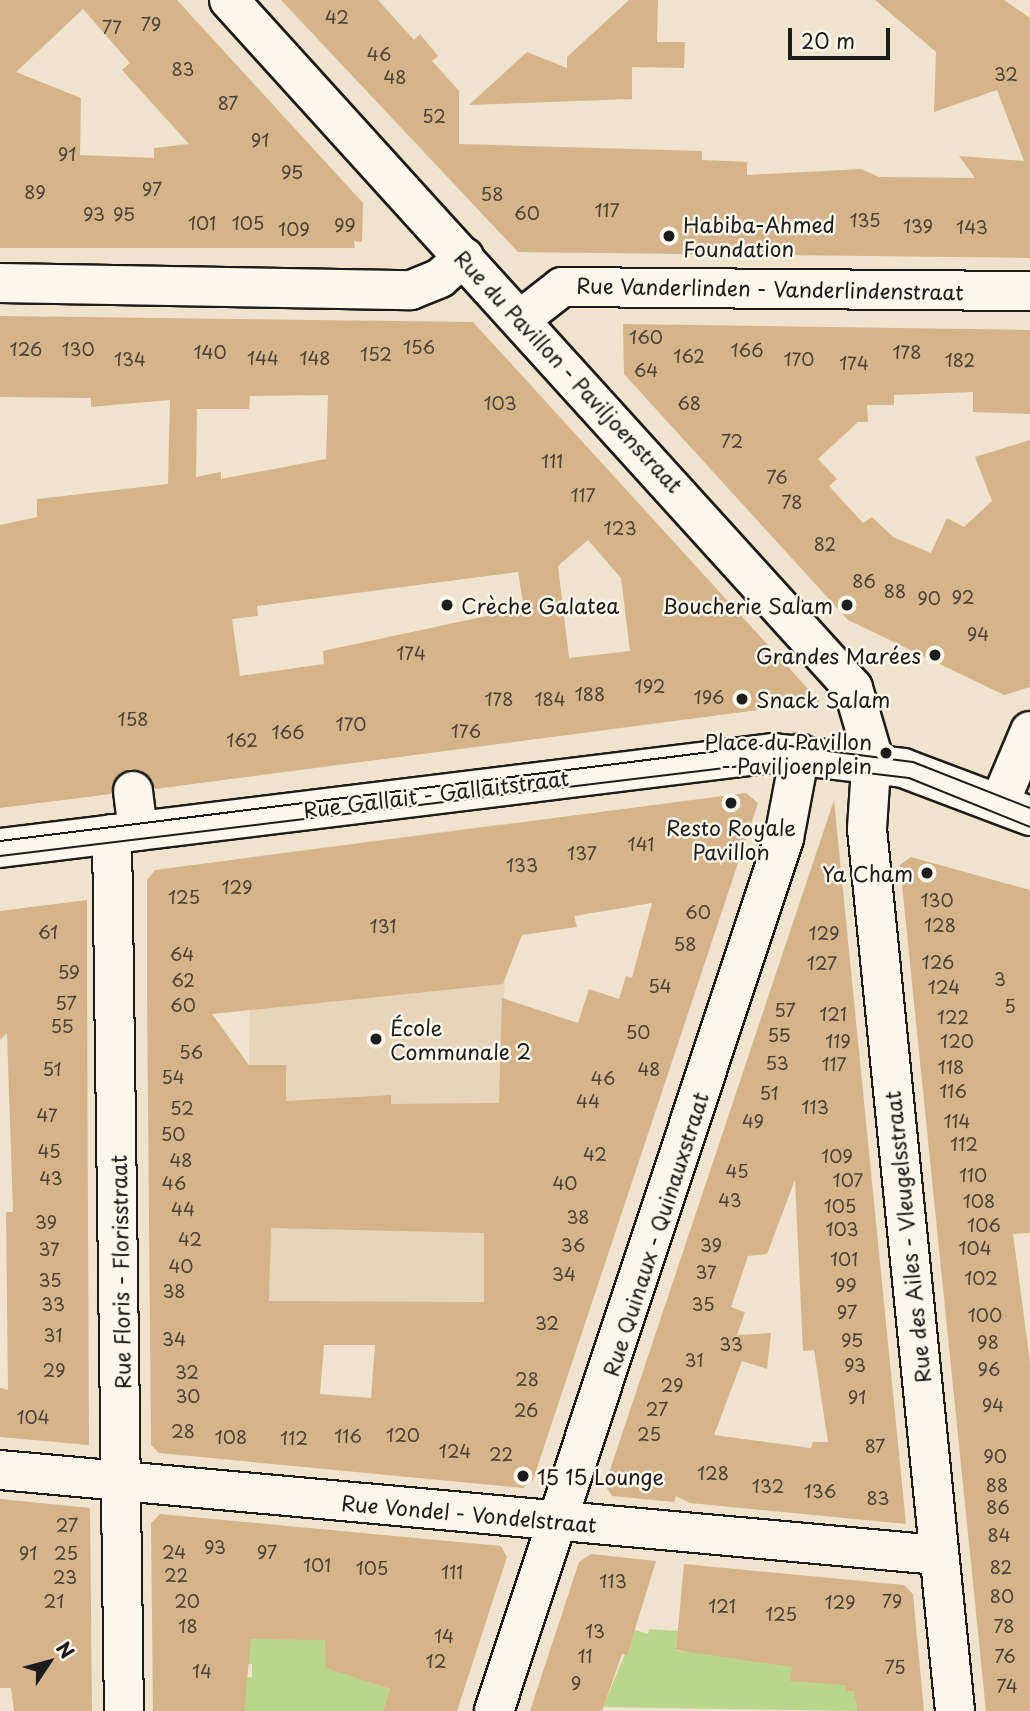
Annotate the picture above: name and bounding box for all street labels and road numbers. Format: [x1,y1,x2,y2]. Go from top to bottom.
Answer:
street label: Rue du Pavillon - Paviljoenstraat [448,243,690,499]
street label: Rue Vanderlinden - Vanderlindenstraat [575,272,965,304]
street label: Rue Gallait - Gallaitstraat [300,764,572,822]
street label: Rue Quinaux - Quinauxstraat [597,1087,713,1381]
street label: Rue des Ailes - Vleugelsstraat [879,1088,935,1386]
street label: Rue Floris - Florisstraat [105,1153,135,1391]
street label: Rue Vondel - Vondelstraat [339,1489,599,1537]

